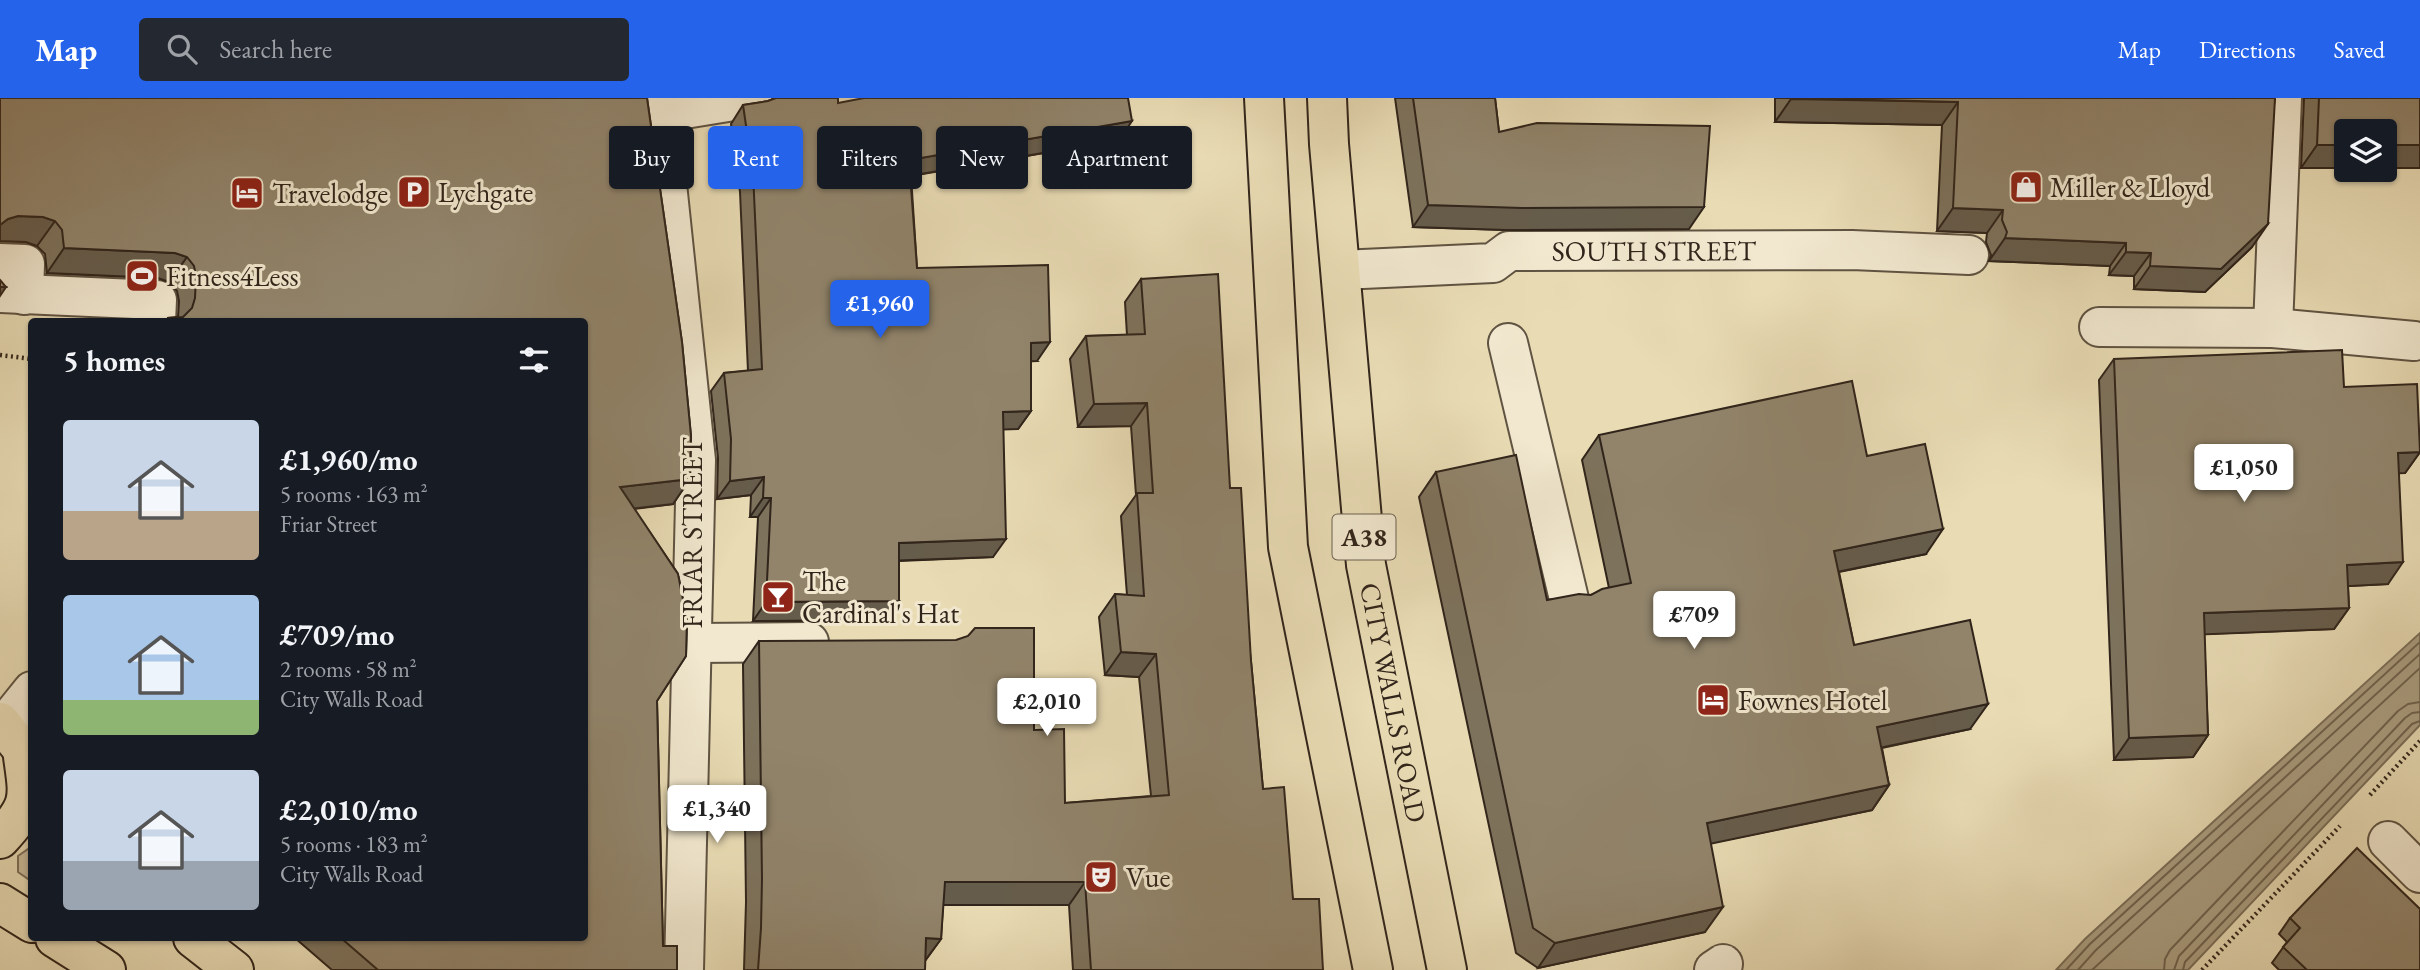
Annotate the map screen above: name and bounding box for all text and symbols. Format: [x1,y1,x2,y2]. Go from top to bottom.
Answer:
search box [139,18,629,81]
text: Map [35,28,97,71]
icon: search [163,30,201,68]
text: Search here [219,32,332,66]
text: Map [2118,34,2161,65]
text: Directions [2199,34,2296,65]
text: Saved [2334,34,2385,65]
map controls [2334,119,2397,182]
button: layers [2334,119,2397,182]
chip: Buy [609,126,694,189]
chip: Rent [708,126,803,189]
chip: Filters [817,126,922,189]
chip: New [936,126,1028,189]
chip: Apartment [1042,126,1192,189]
shop icon: Miller & Lloyd [2007,168,2045,206]
place label: Miller & Lloyd [2050,169,2211,205]
parking icon: Lychgate [395,173,433,211]
hotel icon: Travelodge [228,174,266,212]
place label: Lychgate [438,174,533,210]
place label: Travelodge [272,175,388,211]
street label: SOUTH STREET [1552,232,1756,269]
sports icon: Fitness4Less [123,257,161,295]
place label: Fitness4Less [166,258,299,294]
pin: £1,960 [823,280,937,340]
text: £1,960 [846,288,914,318]
text: 5 homes [63,341,165,380]
icon: filters [515,341,553,379]
street label: FRIAR STREET [674,437,710,628]
text: £1,960/mo [280,440,418,479]
pin: £1,050 [2187,444,2301,504]
icon: home [119,448,203,532]
text: £1,050 [2210,452,2278,482]
text: 5 rooms · 163 m² [280,479,428,509]
text: Friar Street [280,509,377,539]
road number: A38 [1332,514,1396,560]
place label: The Cardinal's Hat [802,563,959,631]
bar icon: The Cardinal's Hat [759,578,797,616]
street label: CITY WALLS ROAD [1352,580,1435,826]
pin: £709 [1653,592,1735,651]
text: £709 [1669,599,1719,629]
text: £709/mo [280,615,394,654]
icon: home [119,623,203,707]
text: 2 rooms · 58 m² [280,654,417,684]
pin: £2,010 [990,678,1104,738]
hotel icon: Fownes Hotel [1694,681,1732,719]
place label: Fownes Hotel [1738,682,1888,718]
text: City Walls Road [280,684,423,714]
text: £2,010 [1013,686,1081,716]
pin: £1,340 [660,786,774,845]
text: £2,010/mo [280,790,418,829]
text: £1,340 [683,793,751,823]
icon: home [119,798,203,882]
text: 5 rooms · 183 m² [280,829,428,859]
theatre icon: Vue [1082,858,1120,896]
text: City Walls Road [280,859,423,889]
place label: Vue [1126,859,1171,895]

